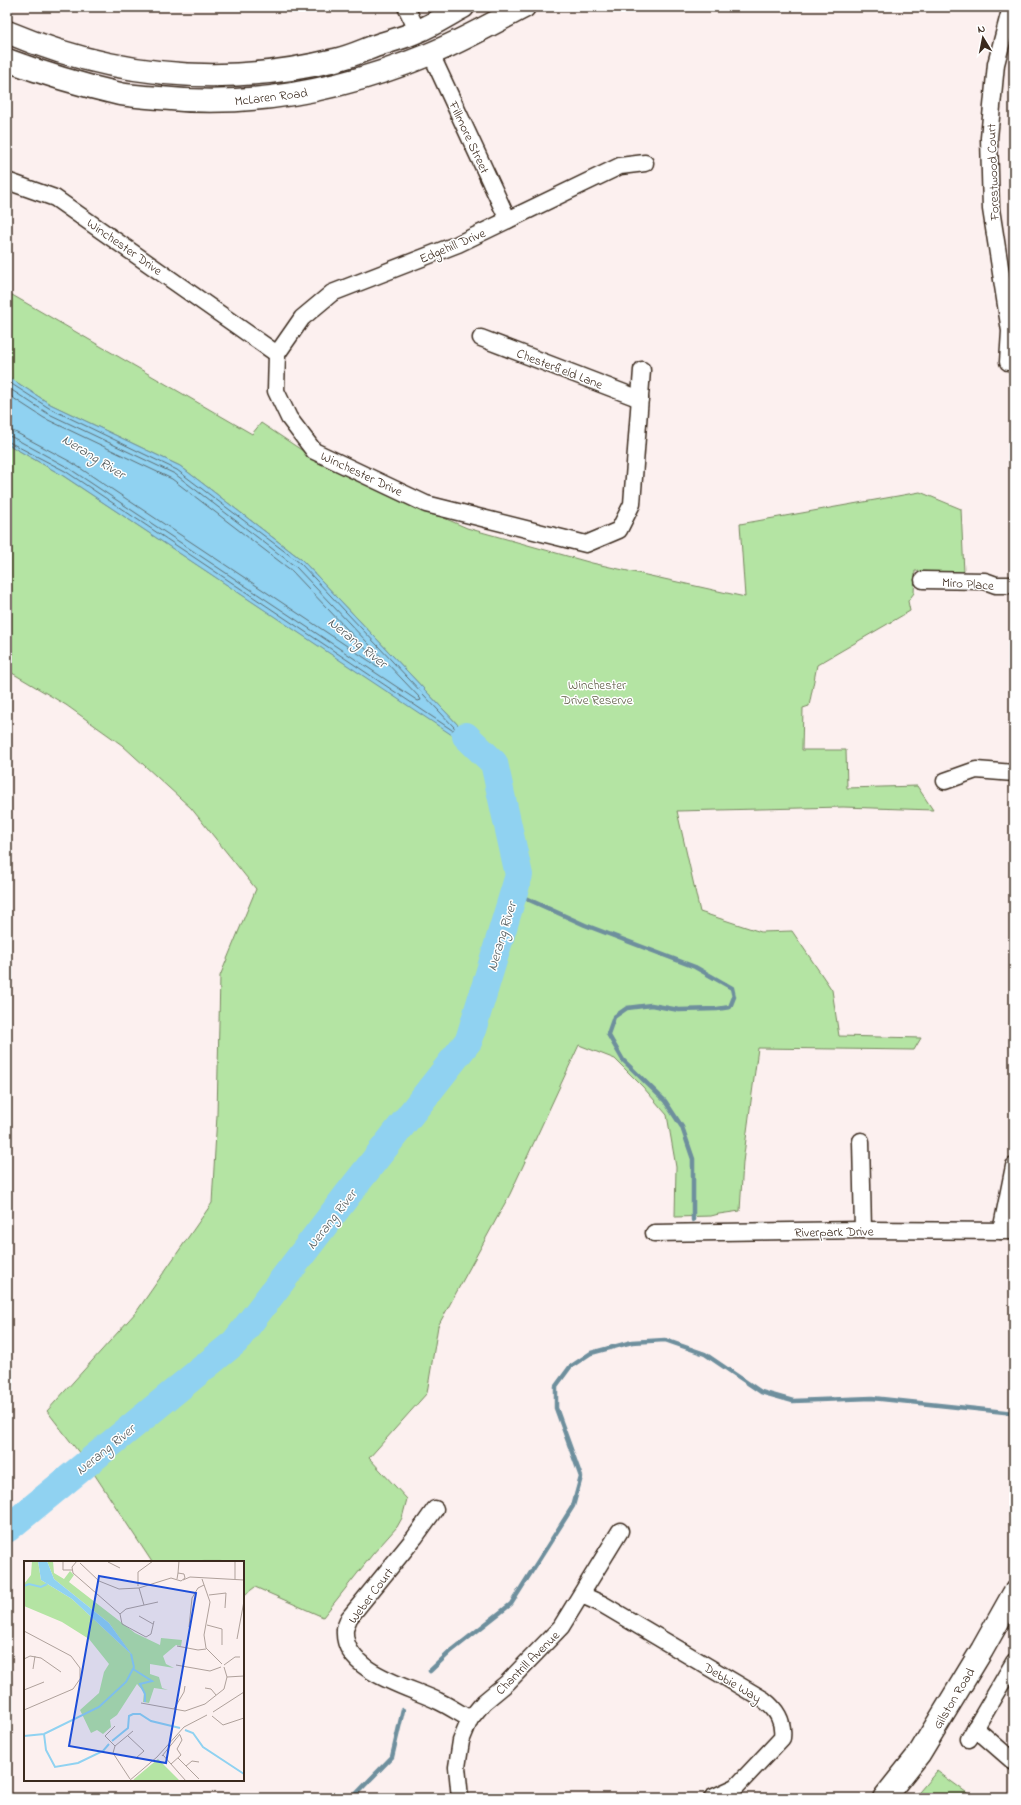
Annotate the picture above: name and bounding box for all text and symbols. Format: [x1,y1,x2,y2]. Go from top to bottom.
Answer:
north arrow [963,18,1003,58]
text: N [976,21,986,38]
street label: McLaren Road [234,84,309,111]
street label: Fillmore Street [443,97,494,177]
street label: Forestwood Court [982,123,1005,222]
street label: Winchester Drive [82,214,166,280]
street label: Edgehill Drive [417,224,489,270]
street label: Chesterfield Lane [514,344,605,395]
water label: Nerang River [58,430,130,486]
street label: Winchester Drive [317,447,406,502]
street label: Miro Place [941,573,995,596]
water label: Nerang River [323,613,393,675]
park label: Winchester Drive Reserve [560,676,633,710]
water label: Nerang River [482,898,523,973]
water label: Nerang River [302,1184,363,1254]
street label: Riverpark Drive [794,1222,874,1243]
water label: Nerang River [72,1419,141,1481]
inset map [24,1561,244,1781]
street label: Weber Court [344,1564,399,1628]
street label: Chantrill Avenue [492,1627,565,1699]
street label: Debbie Way [698,1658,765,1709]
street label: Gilston Road [929,1664,980,1733]

